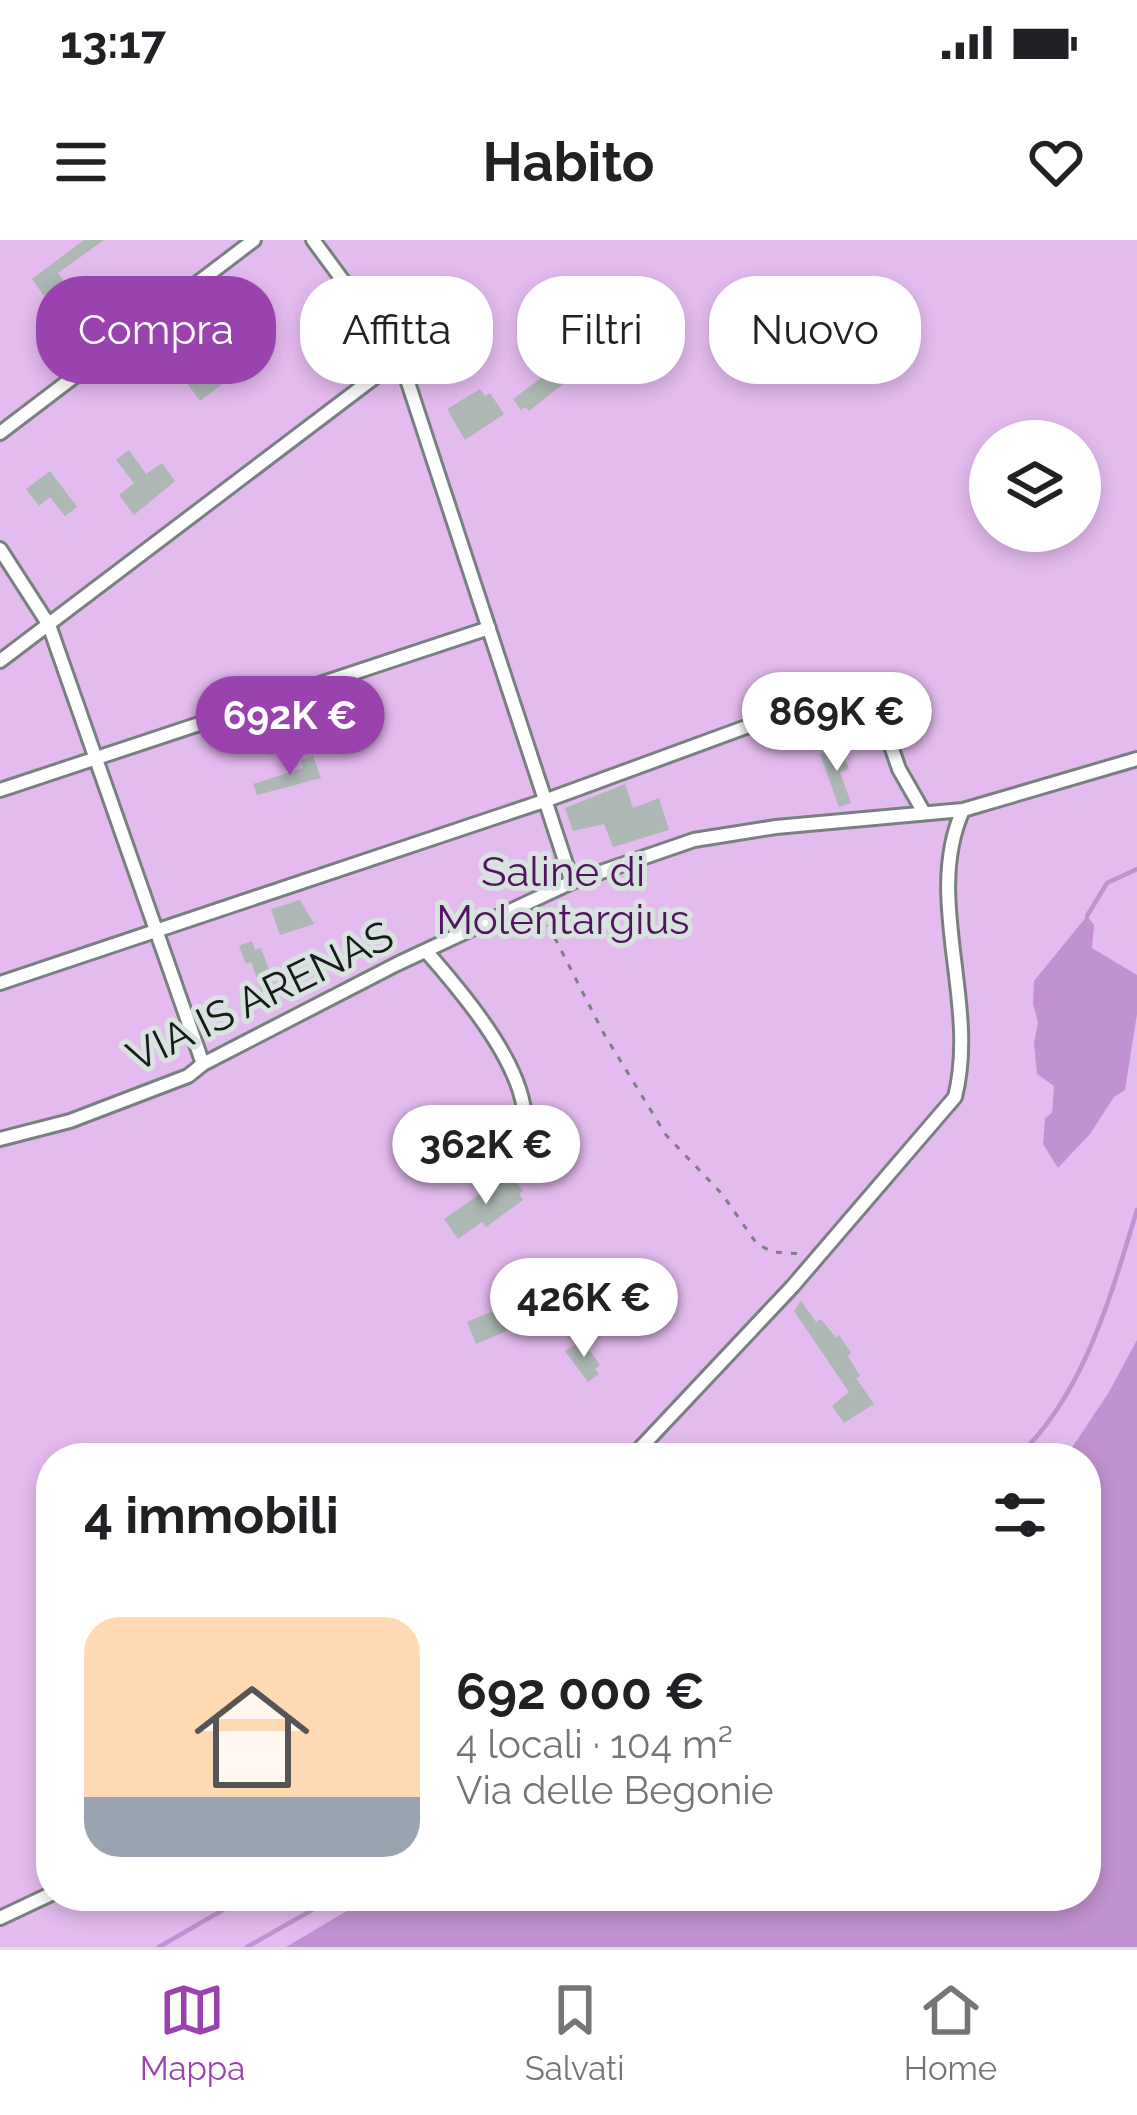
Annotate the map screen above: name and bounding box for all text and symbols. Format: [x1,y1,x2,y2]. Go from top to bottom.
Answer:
text: 13:17 [60,16,166,69]
icon: menu [48,129,114,195]
icon: heart [1023,129,1089,195]
text: Habito [483,130,655,194]
chip: Compra [36,276,276,384]
chip: Affitta [300,276,493,384]
chip: Filtri [517,276,685,384]
chip: Nuovo [709,276,921,384]
map controls [969,420,1101,552]
button: layers [969,420,1101,552]
pin: 869K € [739,672,935,774]
pin: 692K € [192,676,388,778]
text: 869K € [769,688,905,734]
text: 692K € [223,692,357,738]
park label: Saline di Molentargius [436,847,690,944]
street label: VIA IS ARENAS [119,911,401,1081]
pin: 362K € [388,1105,584,1207]
text: 362K € [419,1121,553,1167]
pin: 426K € [486,1258,682,1360]
text: 426K € [517,1274,651,1320]
icon: filters [987,1482,1053,1548]
text: 4 immobili [84,1485,339,1545]
text: 692 000 € [456,1661,705,1721]
icon: home [180,1665,324,1809]
text: 4 locali · 104 m² [456,1721,733,1767]
text: Via delle Begonie [456,1767,774,1813]
tab: Mappa [140,1977,245,2088]
tab: Salvati [525,1977,624,2088]
tab: Home [904,1977,997,2088]

